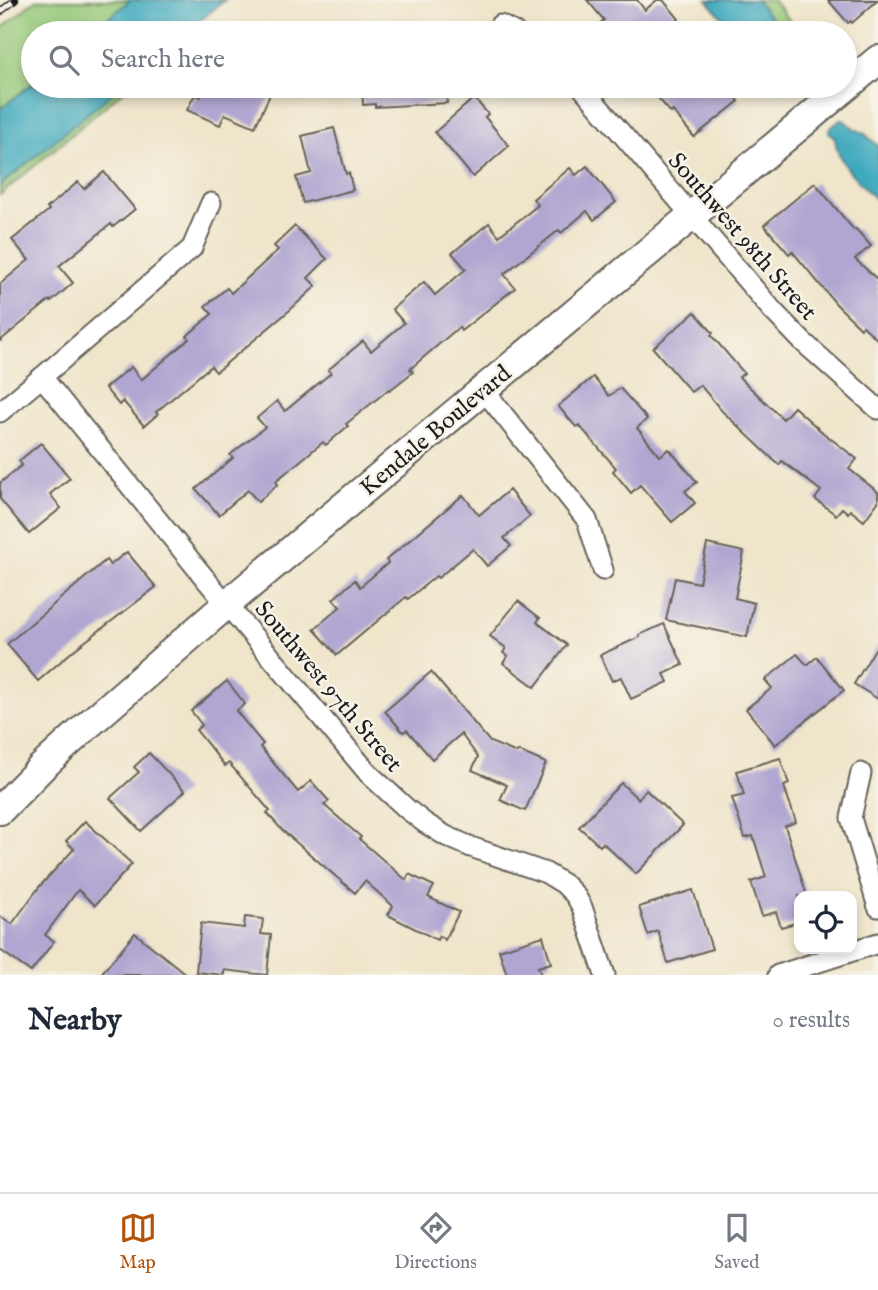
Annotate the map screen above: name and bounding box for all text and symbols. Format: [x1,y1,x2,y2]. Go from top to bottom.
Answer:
search box [21,21,857,98]
icon: search [45,41,83,79]
text: Search here [101,43,225,76]
street label: Southwest 98th Street [660,147,823,327]
street label: Kendale Boulevard [354,359,518,504]
street label: Southwest 97th Street [247,595,409,779]
map controls [794,891,857,954]
button: locate [794,891,857,954]
text: Nearby [28,1002,121,1040]
text: 0 results [772,1006,850,1035]
tab: Map [119,1209,157,1275]
tab: Directions [394,1209,477,1275]
tab: Saved [714,1209,759,1275]

